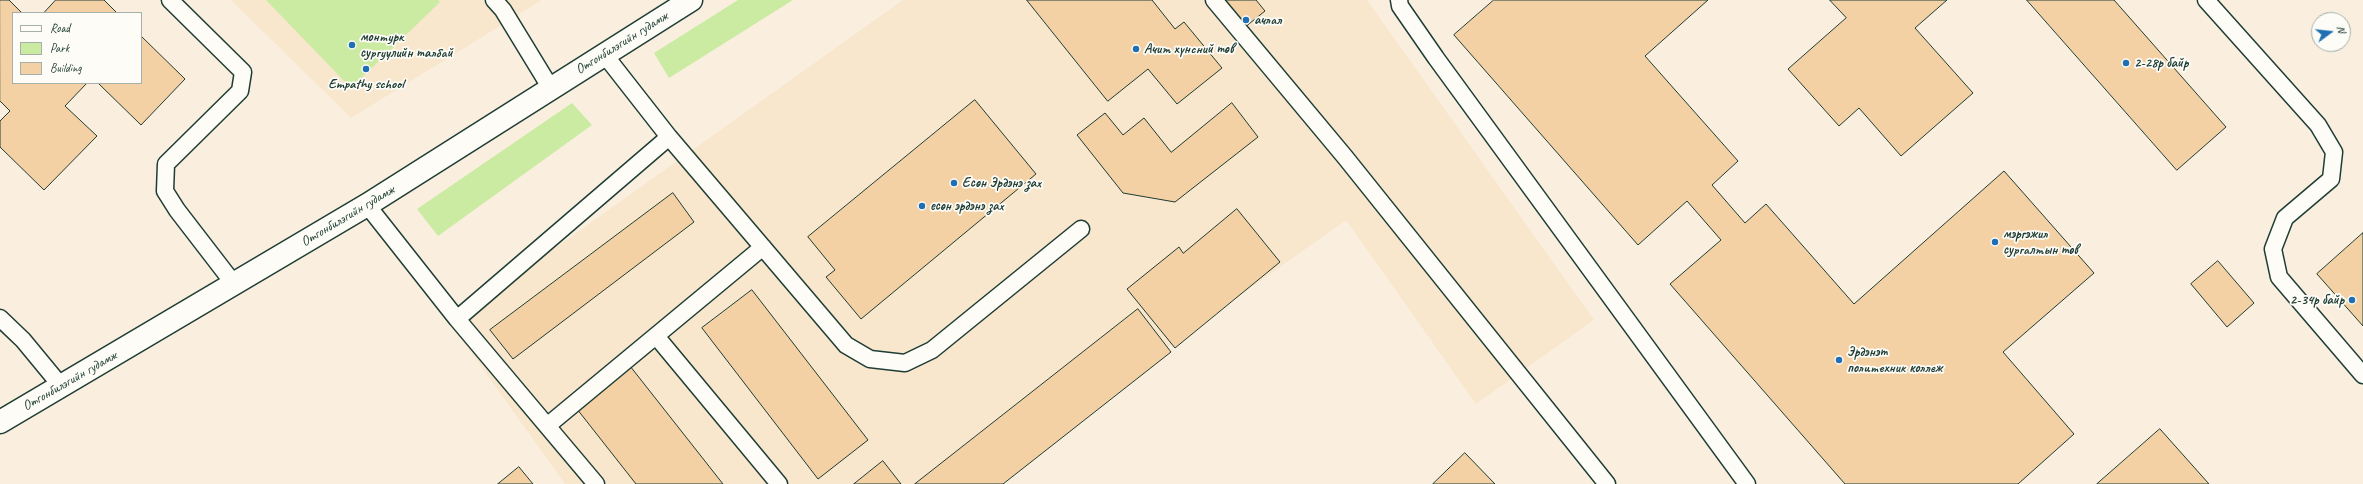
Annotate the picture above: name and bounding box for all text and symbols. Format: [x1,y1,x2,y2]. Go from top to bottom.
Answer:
street label: Отгонбилэгийн гудамж [573,8,671,78]
legend [12,12,142,84]
place label: ачлал [1254,12,1281,28]
north arrow [2311,12,2351,52]
marker: ачлал [1241,15,1251,25]
text: Road [50,20,70,36]
text: N [2334,24,2349,34]
place label: монтурк сургуулийн талбай [360,29,453,62]
text: Park [50,40,69,56]
marker: монтурк сургуулийн талбай [347,40,357,50]
place label: Ачит хүнсний төв [1144,41,1234,57]
marker: Ачит хүнсний төв [1131,44,1141,54]
place label: 2-28р байр [2134,55,2188,71]
marker: 2-28р байр [2121,58,2131,68]
text: Building [50,60,82,76]
marker: Empathy school [361,64,371,74]
place label: Empathy school [328,76,404,92]
place label: Есөн Эрдэнэ зах [962,175,1041,191]
marker: Есөн Эрдэнэ зах [949,178,959,188]
street label: Отгонбилэгийн гудамж [298,181,398,251]
place label: есөн эрдэнэ зах [930,198,1004,214]
marker: есөн эрдэнэ зах [917,201,927,211]
place label: мэргэжил сургалтын төв [2003,226,2078,258]
marker: мэргэжил сургалтын төв [1990,237,2000,247]
place label: 2-34р байр [2290,292,2344,308]
marker: 2-34р байр [2347,295,2357,305]
place label: Эрдэнэт политехник коллеж [1847,344,1942,376]
street label: Отгонбилэгийн гудамж [20,347,120,415]
marker: Эрдэнэт политехник коллеж [1834,355,1844,365]

